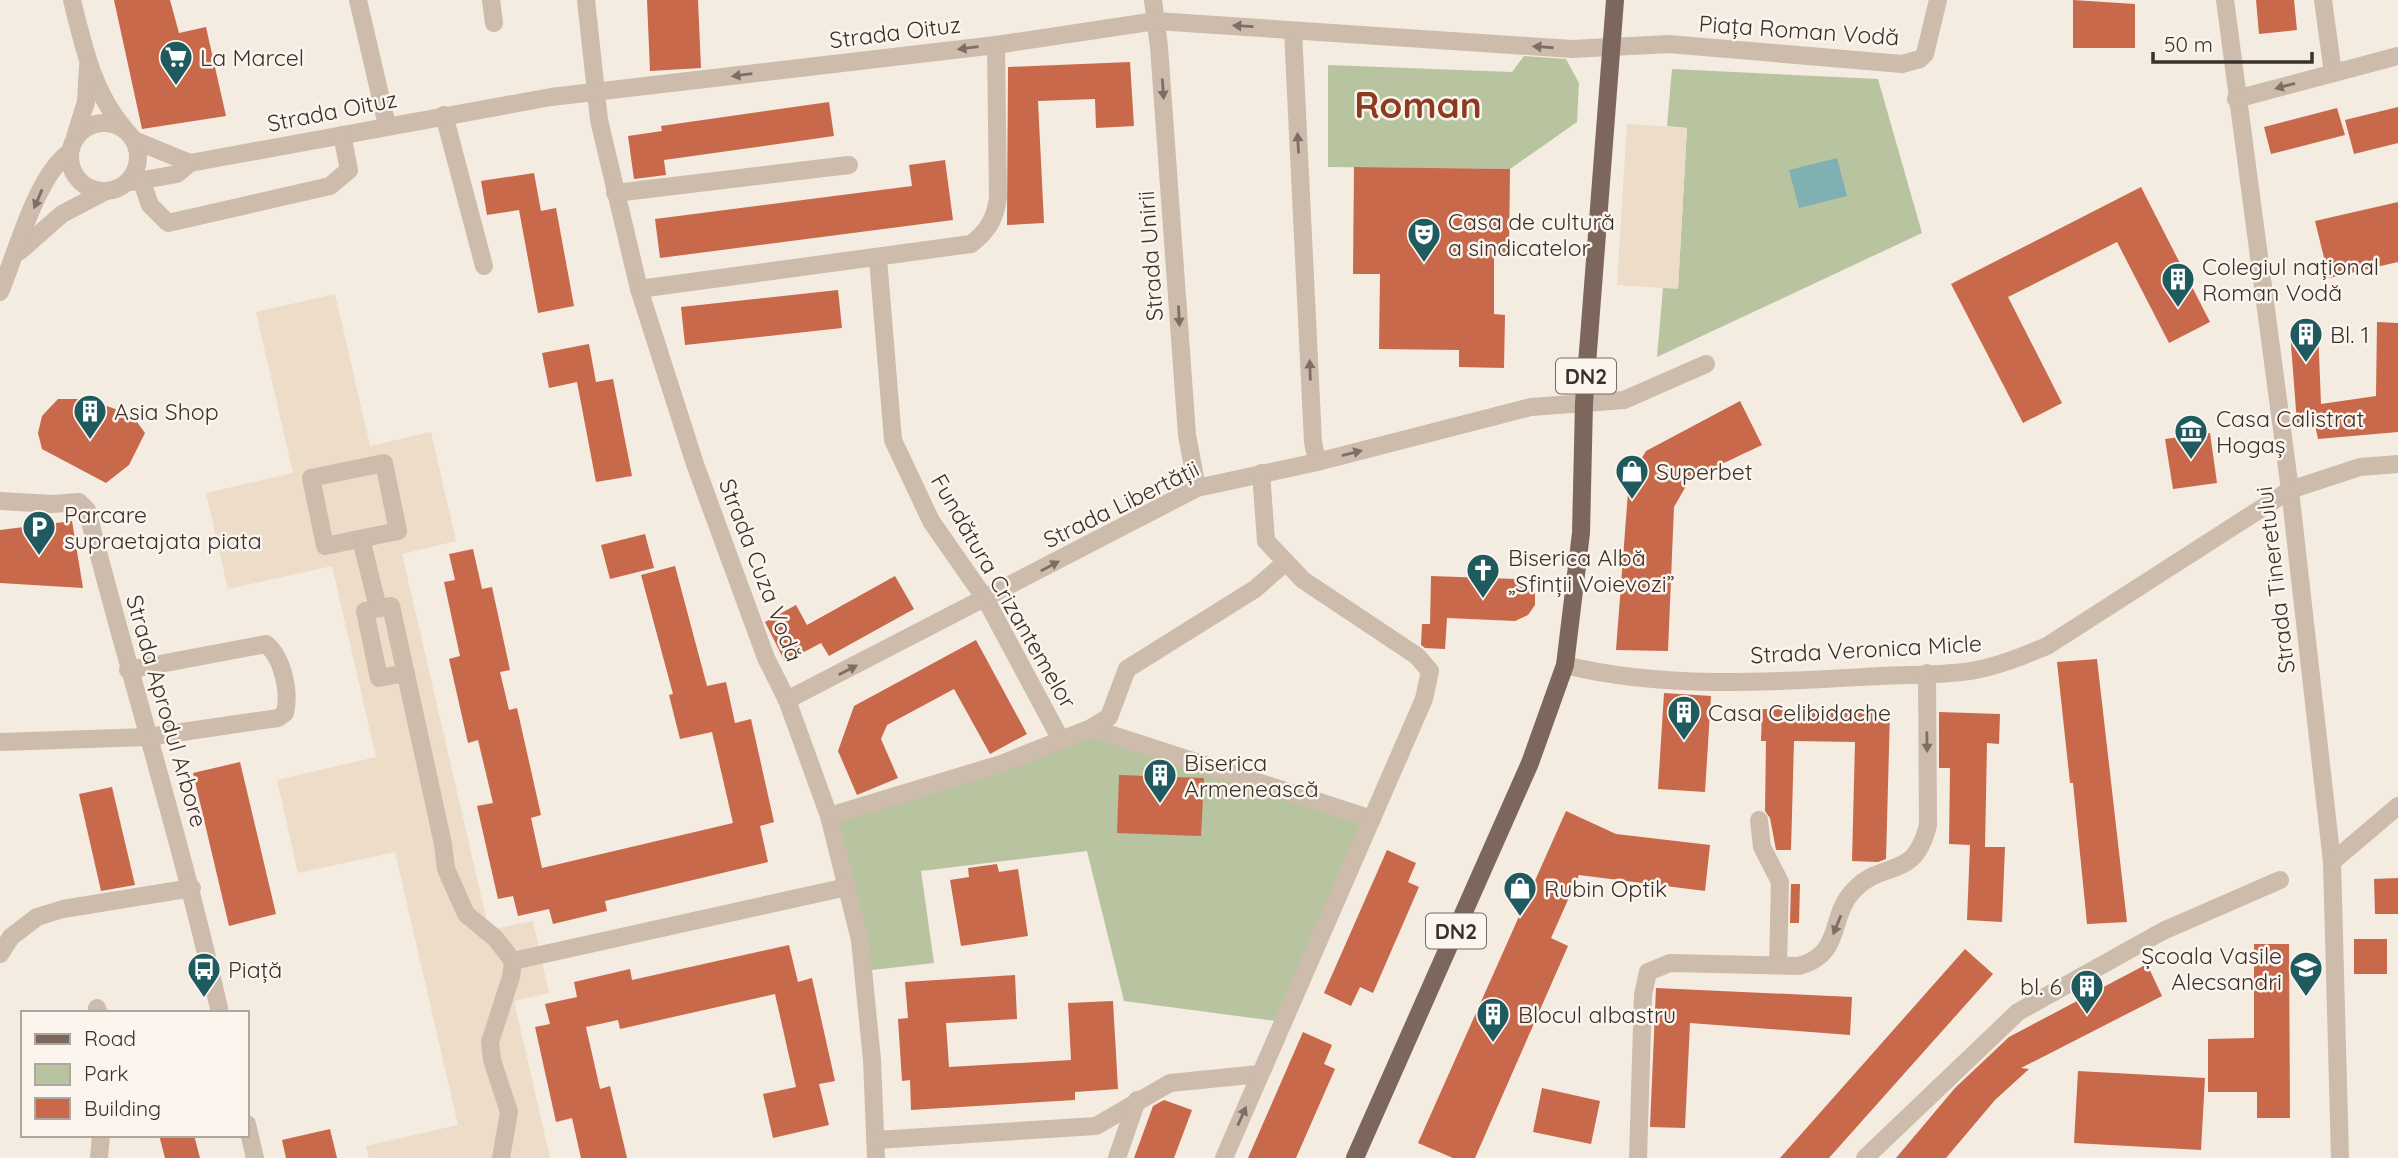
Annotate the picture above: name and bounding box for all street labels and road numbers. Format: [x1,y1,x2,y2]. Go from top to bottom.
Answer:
street label: Piața Roman Vodă [1698,9,1900,51]
street label: Strada Oituz [828,10,962,54]
street label: Strada Oituz [265,84,399,138]
street label: Strada Unirii [1131,190,1169,322]
road number: DN2 [1556,358,1616,394]
street label: Strada Libertății [1038,454,1204,554]
street label: Fundătura Crizantemelor [925,469,1083,714]
street label: Strada Cuza Vodă [713,475,809,665]
street label: Strada Tineretului [2249,485,2301,675]
street label: Strada Aprodul Arbore [120,591,214,831]
street label: Strada Veronica Micle [1750,628,1982,670]
road number: DN2 [1426,914,1486,948]

